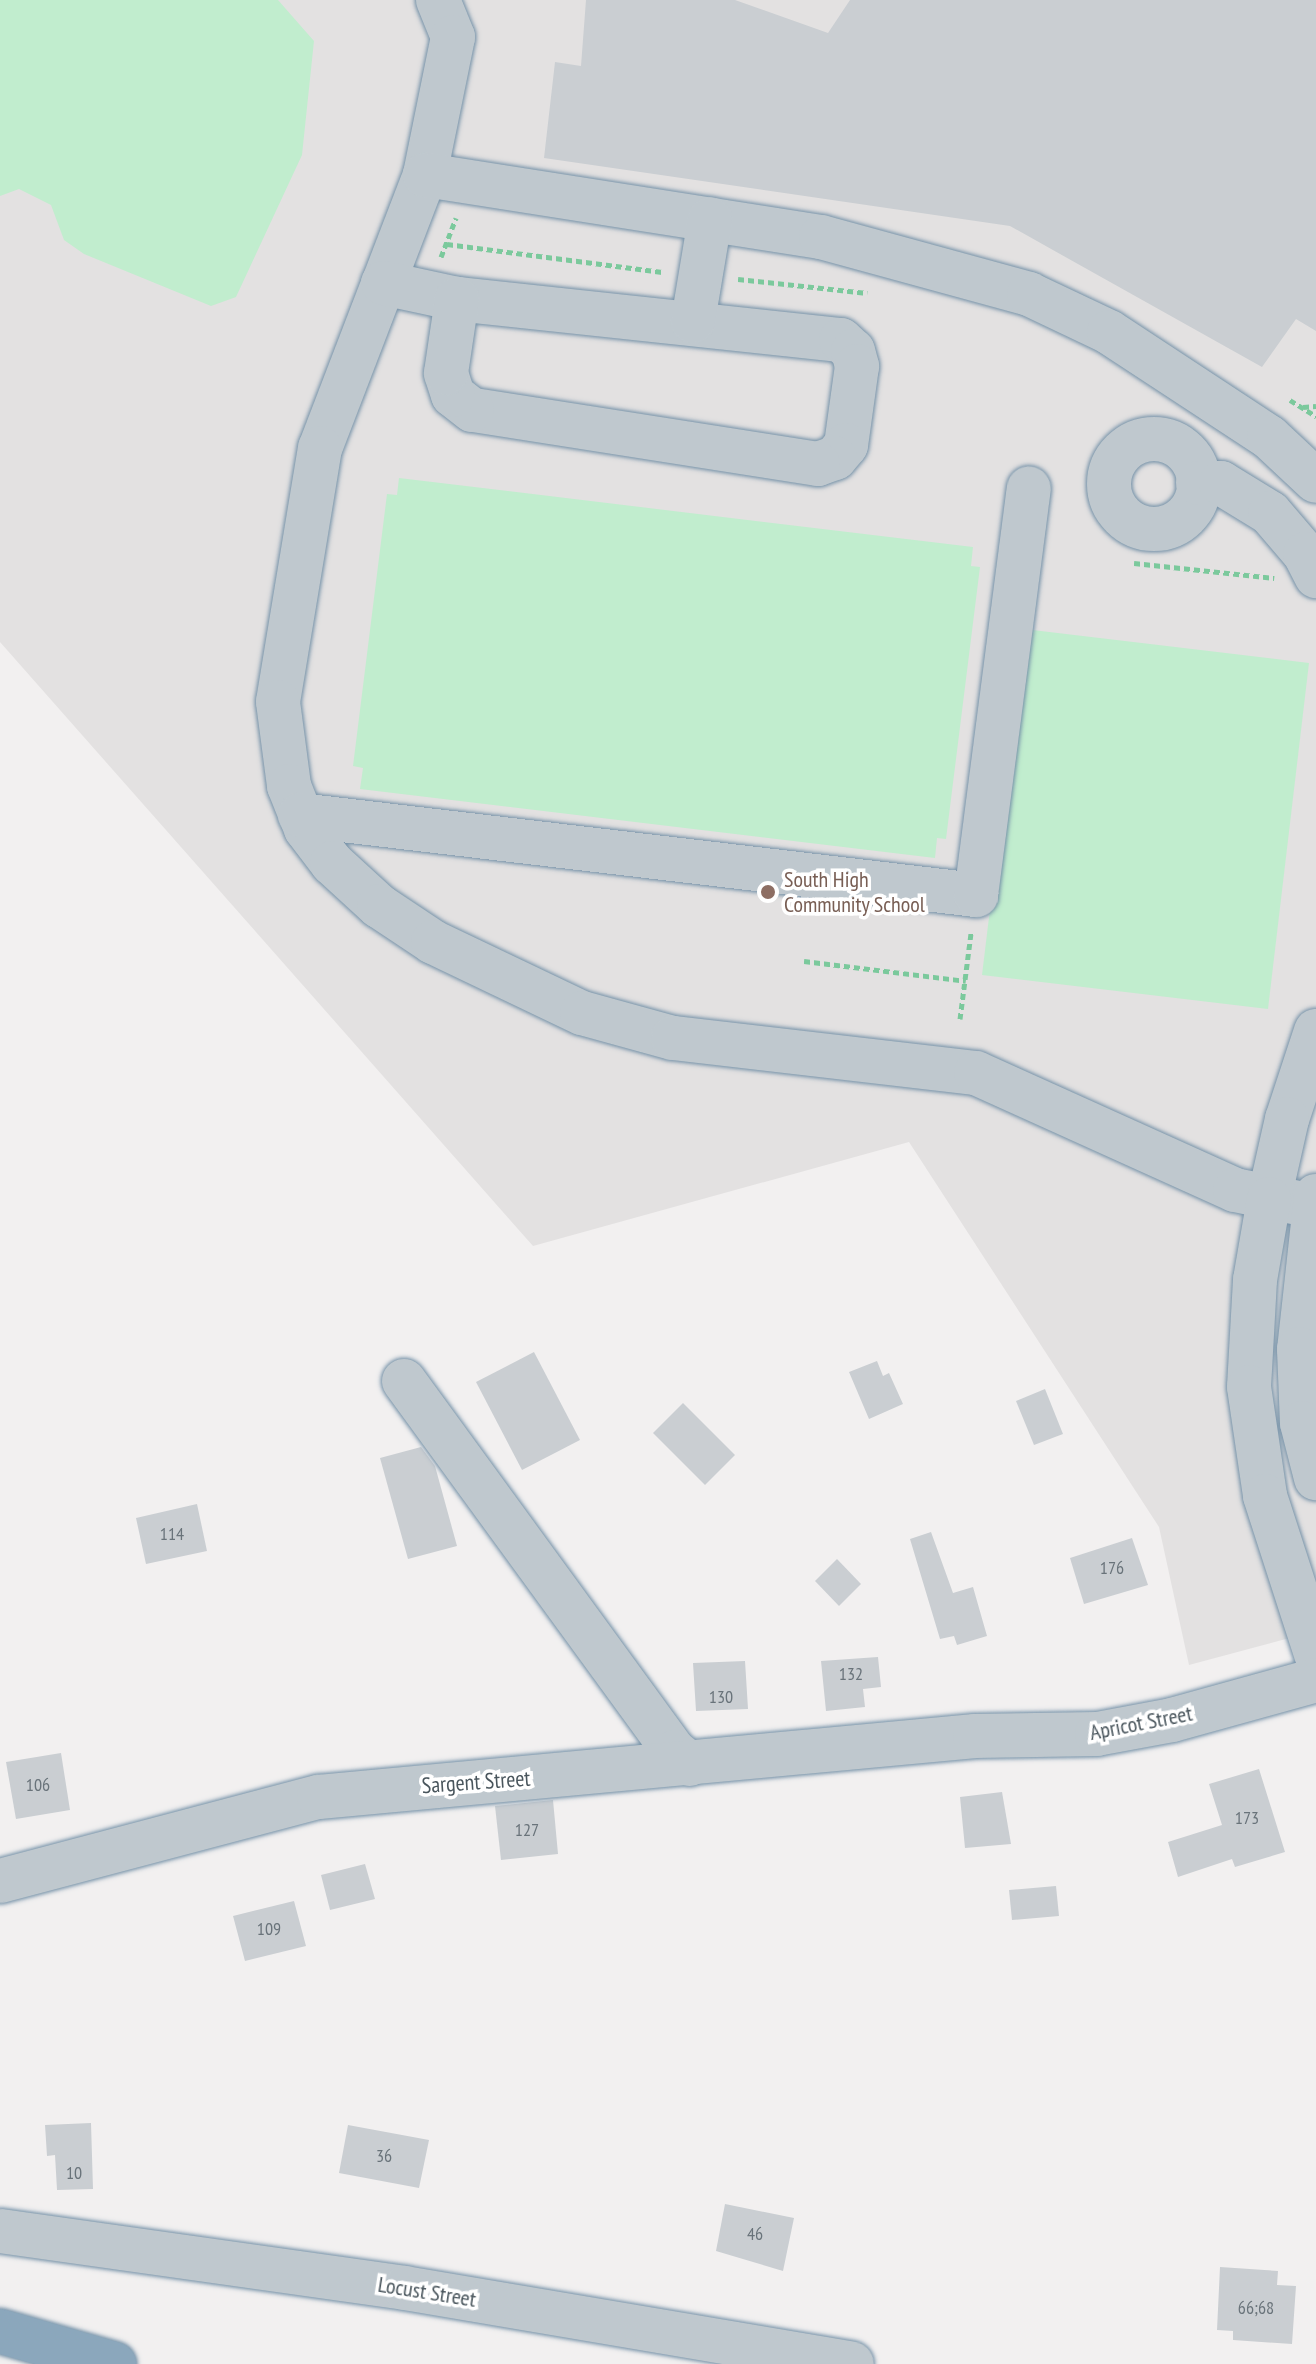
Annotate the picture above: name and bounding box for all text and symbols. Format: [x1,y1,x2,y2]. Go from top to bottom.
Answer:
place label: South High Community School [784,866,926,918]
marker: South High Community School [759,883,777,901]
house number: 114 [160,1523,184,1545]
house number: 176 [1100,1557,1124,1579]
house number: 132 [839,1663,863,1685]
house number: 130 [709,1686,733,1708]
street label: Apricot Street [1087,1700,1195,1746]
street label: Sargent Street [421,1765,531,1799]
house number: 106 [26,1774,50,1796]
house number: 173 [1235,1807,1259,1829]
house number: 127 [515,1819,539,1841]
house number: 109 [257,1918,281,1940]
house number: 36 [376,2145,392,2167]
house number: 10 [66,2162,82,2184]
house number: 46 [747,2223,763,2245]
street label: Locust Street [376,2271,478,2313]
house number: 66;68 [1238,2297,1274,2319]

